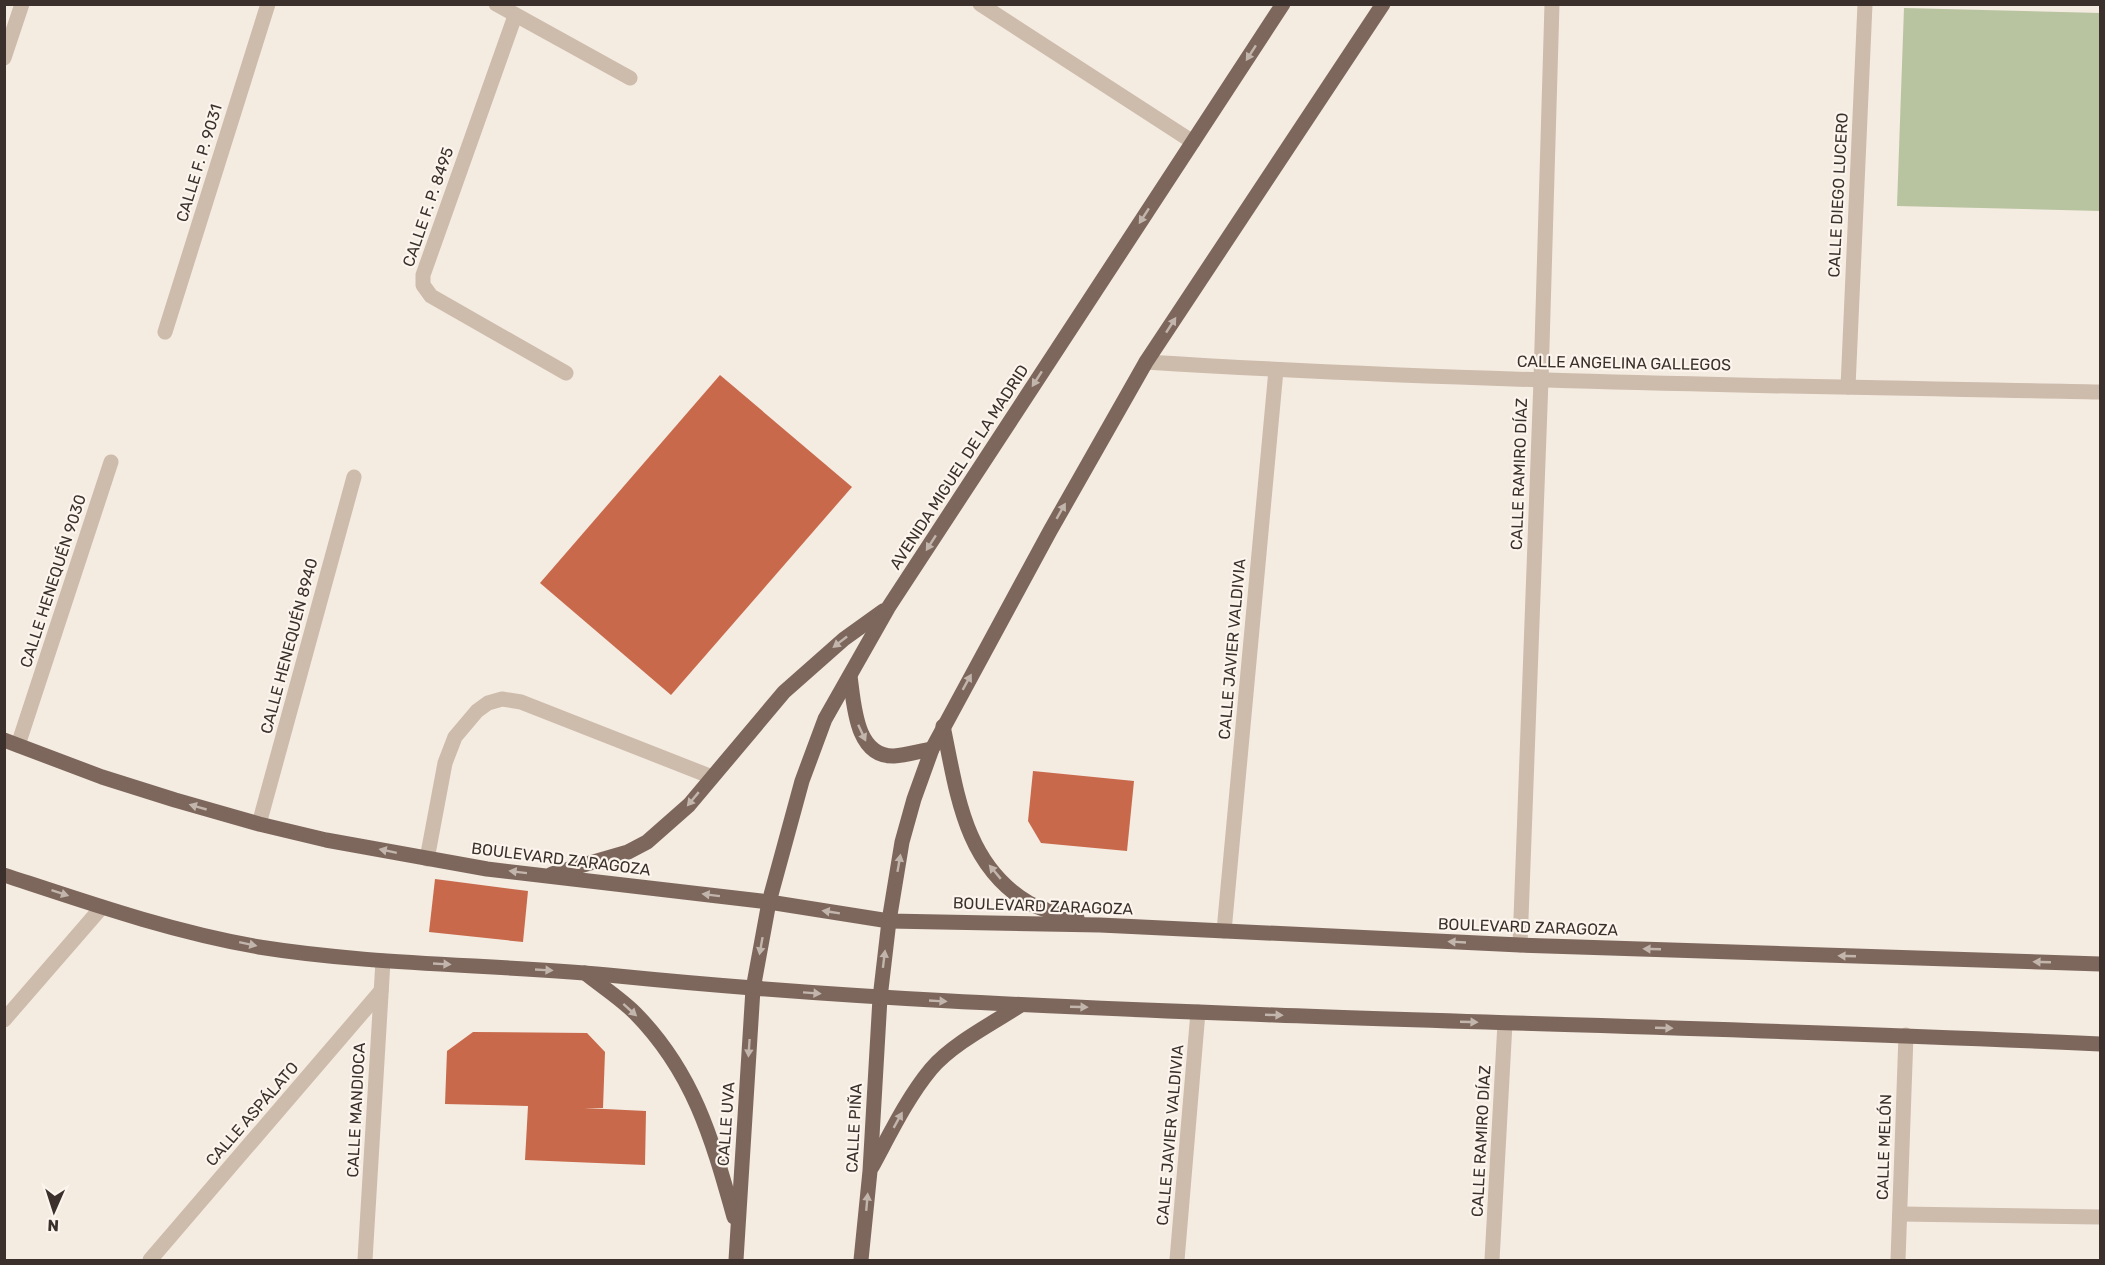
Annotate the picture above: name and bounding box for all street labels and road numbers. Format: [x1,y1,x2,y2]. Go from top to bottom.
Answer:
street label: CALLE F. P. 9031 [172,102,226,224]
street label: CALLE DIEGO LUCERO [1824,112,1852,278]
street label: CALLE F. P. 8495 [399,145,457,269]
street label: CALLE ANGELINA GALLEGOS [1517,352,1731,374]
street label: AVENIDA MIGUEL DE LA MADRID [886,361,1032,573]
street label: CALLE RAMIRO DÍAZ [1507,398,1531,550]
street label: CALLE HENEQUÉN 9030 [16,492,90,670]
street label: CALLE HENEQUÉN 8940 [256,556,322,736]
street label: CALLE JAVIER VALDIVIA [1215,557,1249,740]
street label: BOULEVARD ZARAGOZA [470,839,652,879]
street label: BOULEVARD ZARAGOZA [953,893,1134,919]
street label: BOULEVARD ZARAGOZA [1438,914,1619,940]
street label: CALLE MANDIOCA [343,1042,369,1178]
street label: CALLE JAVIER VALDIVIA [1153,1043,1187,1226]
street label: CALLE ASPÁLATO [202,1058,302,1170]
street label: CALLE RAMIRO DÍAZ [1468,1065,1494,1217]
street label: CALLE UVA [714,1081,738,1167]
street label: CALLE PIÑA [842,1083,866,1173]
street label: CALLE MELÓN [1872,1094,1895,1200]

